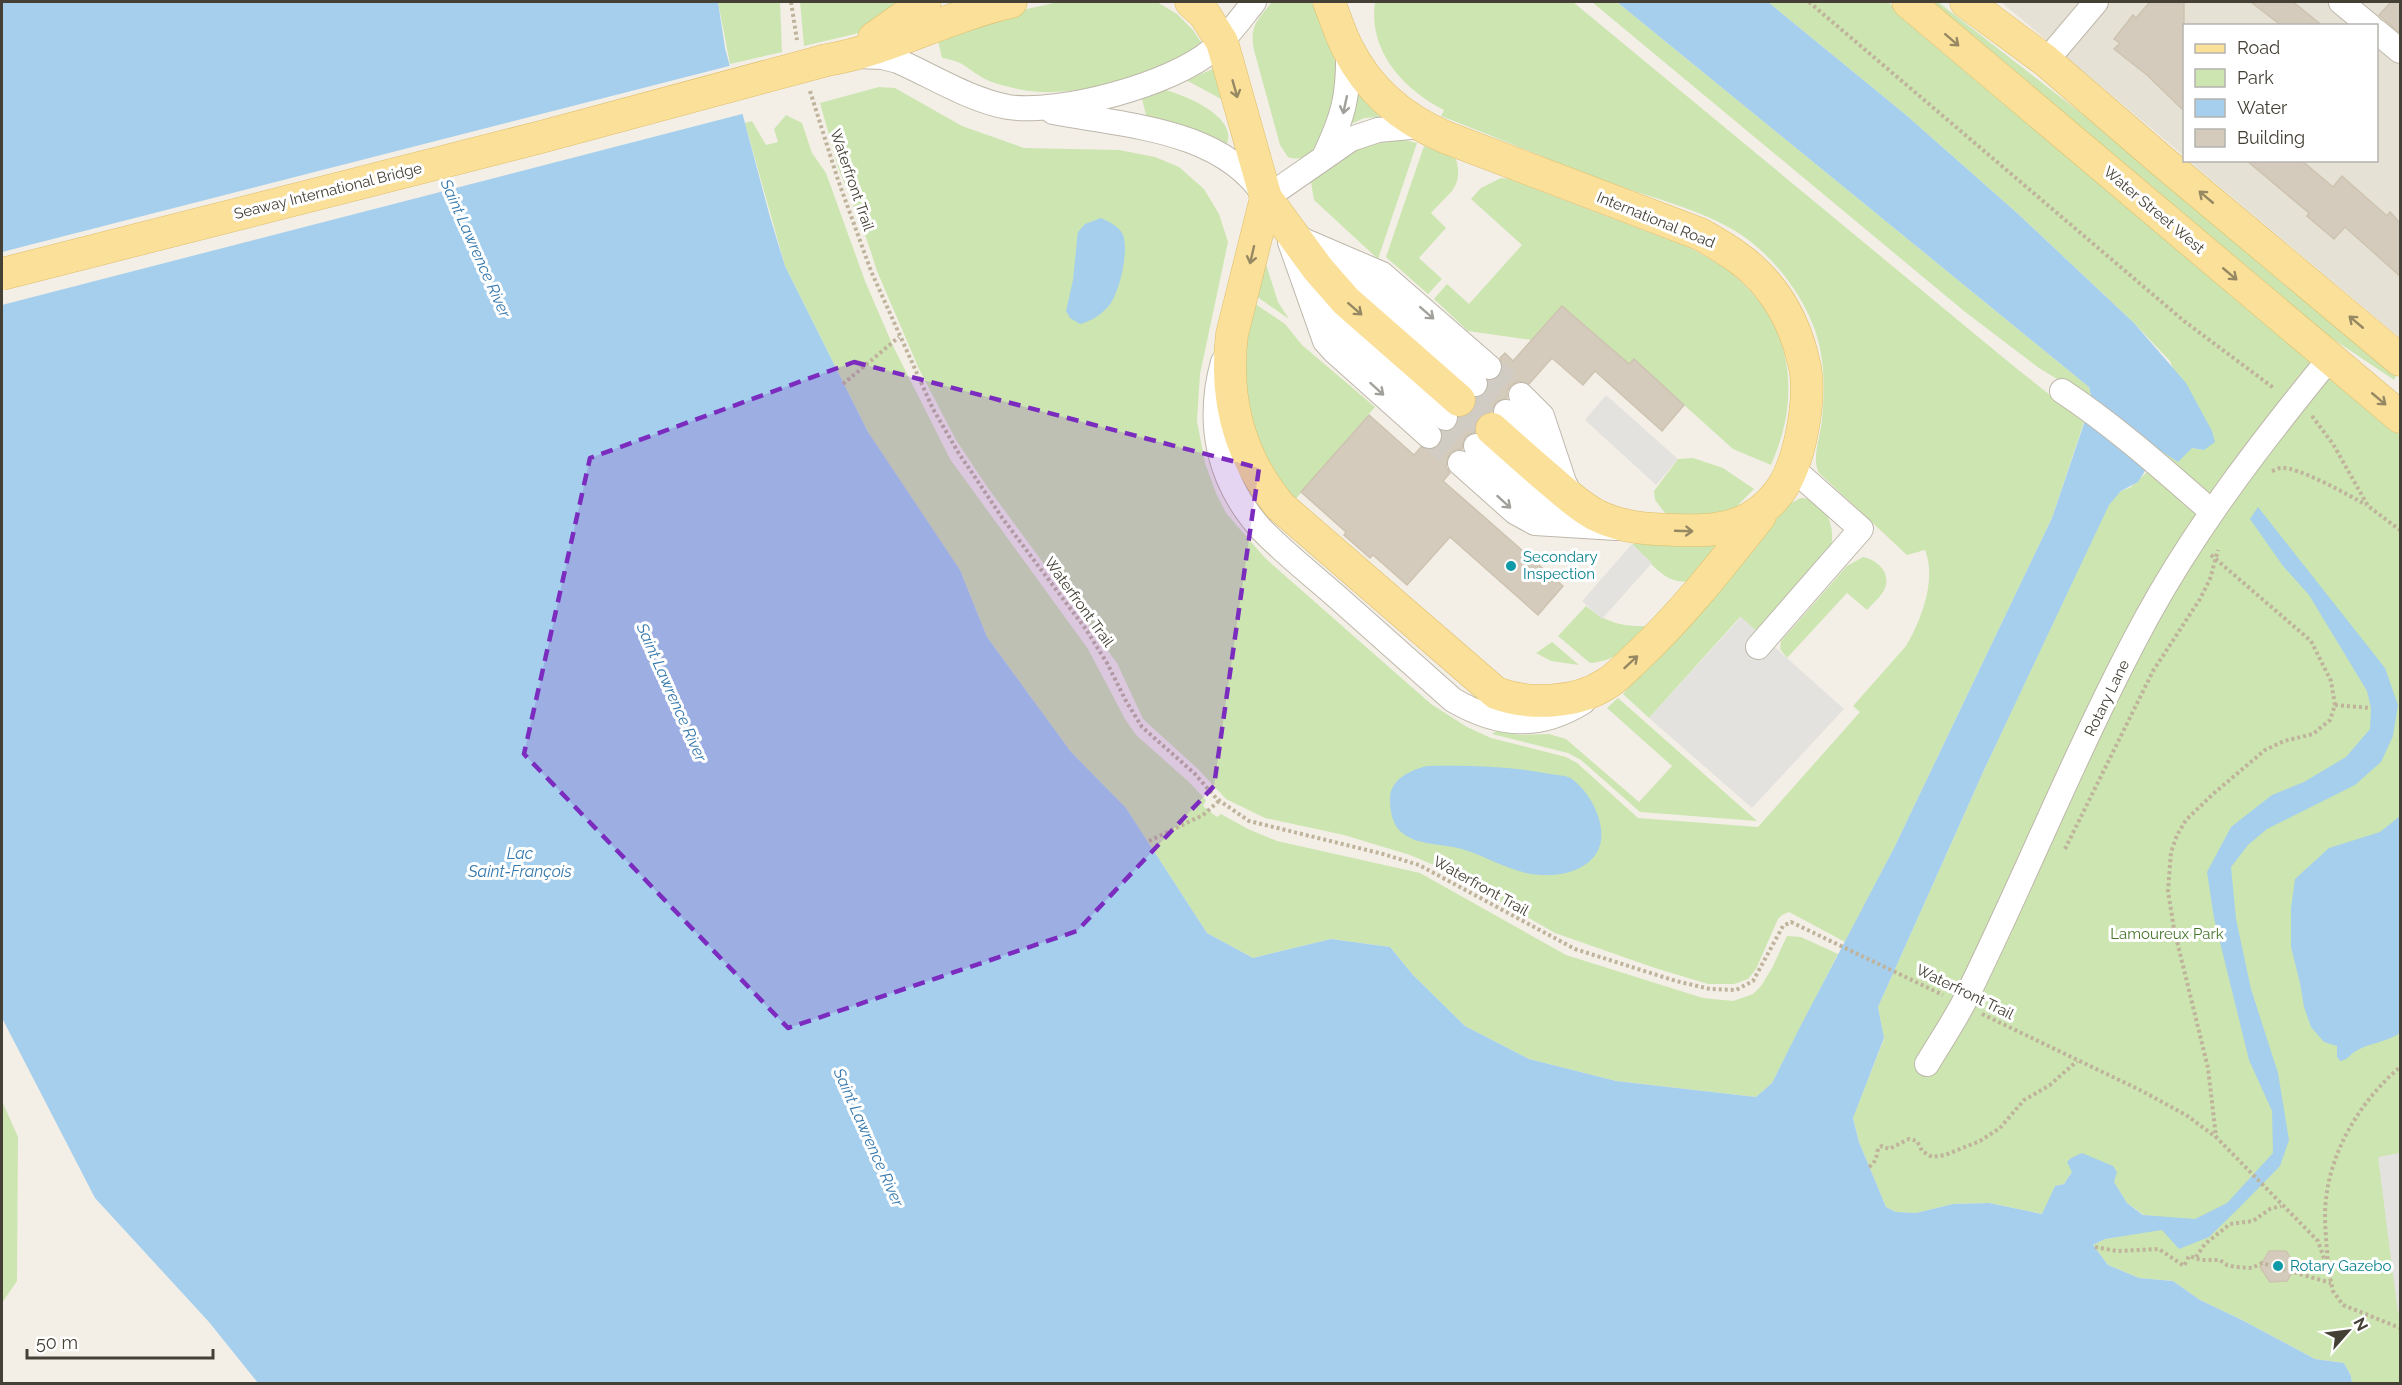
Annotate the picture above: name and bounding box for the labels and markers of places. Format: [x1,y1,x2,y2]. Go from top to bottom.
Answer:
place label: Secondary Inspection [1523,548,1598,583]
marker: Secondary Inspection [1504,559,1518,573]
place label: Rotary Gazebo [2290,1257,2392,1275]
marker: Rotary Gazebo [2271,1259,2285,1273]

